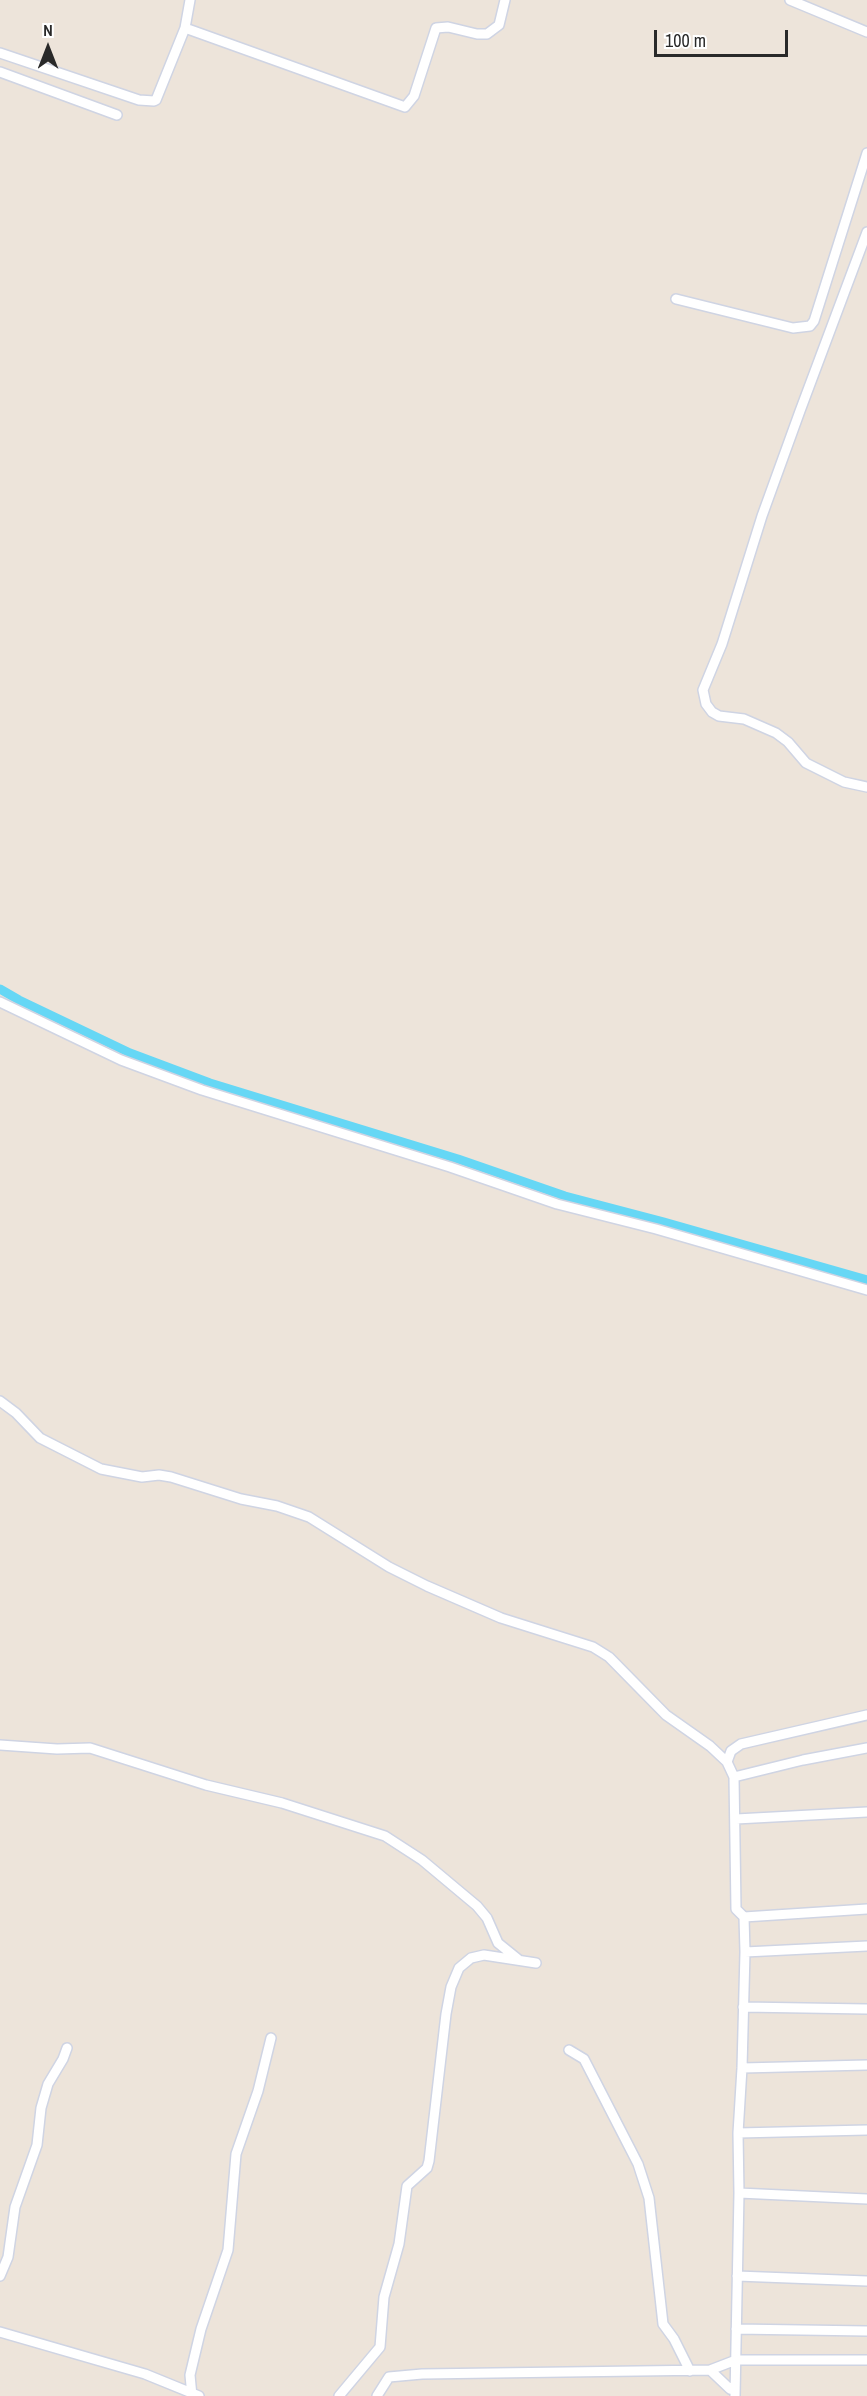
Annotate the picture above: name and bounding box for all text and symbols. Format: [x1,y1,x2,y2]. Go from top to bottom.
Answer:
north arrow [18,18,78,78]
scale bar [657,18,790,56]
text: N [43,19,53,41]
text: 100 m [665,28,706,53]

